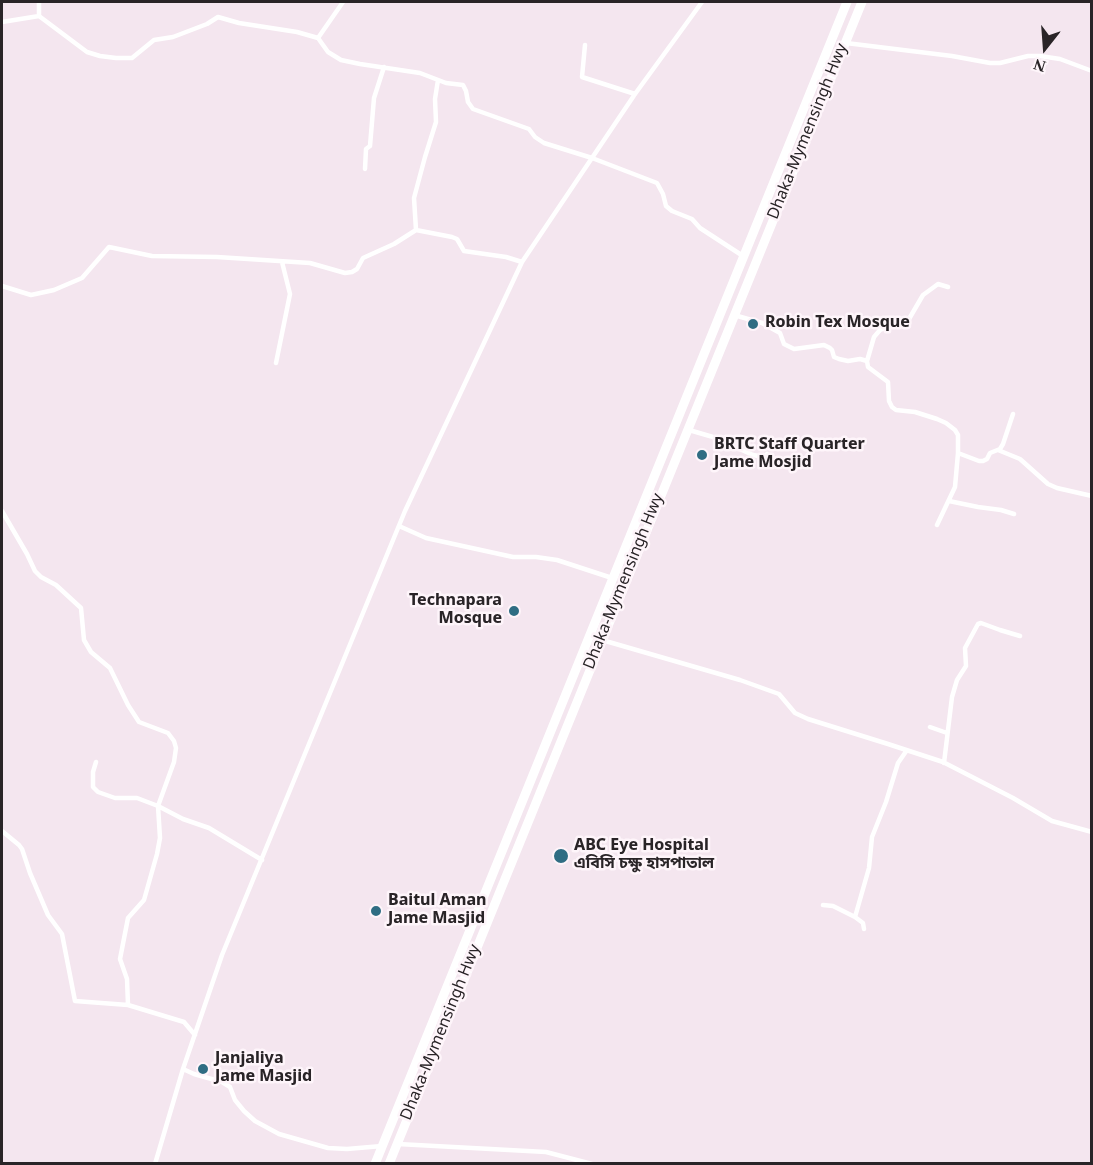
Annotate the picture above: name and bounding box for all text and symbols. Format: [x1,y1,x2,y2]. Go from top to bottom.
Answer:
north arrow [1015,18,1075,78]
street label: Dhaka-Mymensingh Hwy [765,41,853,223]
text: N [1032,56,1048,76]
place label: Robin Tex Mosque [765,314,910,334]
marker: Robin Tex Mosque [746,317,760,331]
place label: BRTC Staff Quarter Jame Mosjid [714,436,865,474]
marker: BRTC Staff Quarter Jame Mosjid [695,448,709,462]
street label: Dhaka-Mymensingh Hwy [581,491,669,673]
place label: Technapara Mosque [409,592,502,630]
marker: Technapara Mosque [507,604,521,618]
place label: ABC Eye Hospital এবিসি চক্ষু হাসপাতাল [574,837,714,875]
marker: ABC Eye Hospital এবিসি চক্ষু হাসপাতাল [552,847,570,865]
place label: Baitul Aman Jame Masjid [388,892,487,930]
marker: Baitul Aman Jame Masjid [369,904,383,918]
street label: Dhaka-Mymensingh Hwy [398,942,486,1124]
place label: Janjaliya Jame Masjid [215,1050,312,1088]
marker: Janjaliya Jame Masjid [196,1062,210,1076]

